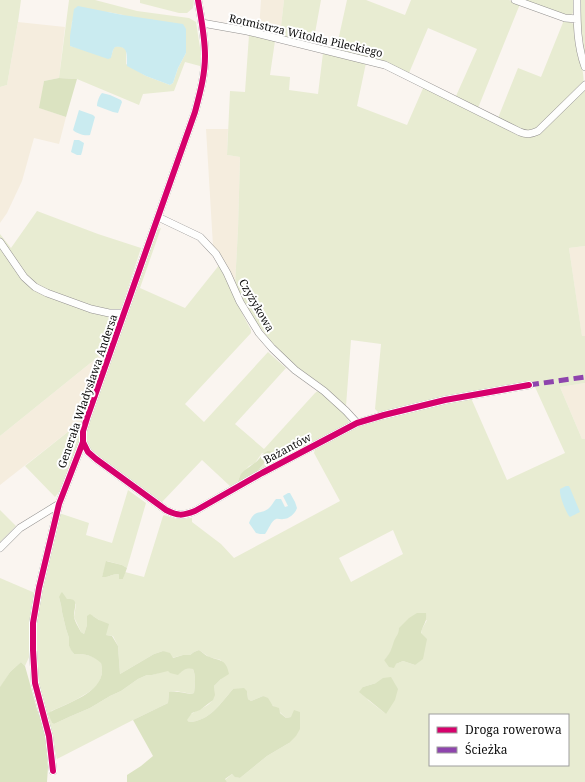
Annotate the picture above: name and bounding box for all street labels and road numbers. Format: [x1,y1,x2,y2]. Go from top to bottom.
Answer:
street label: Rotmistrza Witolda Pileckiego [228,10,384,60]
street label: Czyżykowa [236,276,278,334]
street label: Generała Władysława Andersa [54,312,120,470]
street label: Bażantów [261,429,314,467]

